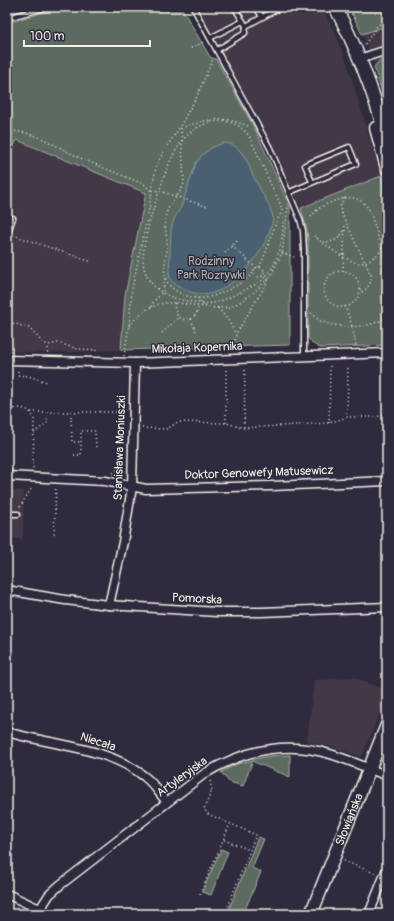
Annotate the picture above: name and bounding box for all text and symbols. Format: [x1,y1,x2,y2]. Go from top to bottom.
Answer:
scale bar [24,22,150,48]
text: 100 m [30,29,65,44]
park label: Rodzinny Park Rozrywki [177,254,245,283]
street label: Mikołaja Kopernika [151,339,243,357]
street label: Stanisława Moniuszki [111,395,129,501]
street label: Doktor Genowefy Matusewicz [184,463,334,483]
street label: Pomorska [172,590,223,608]
street label: Niecała [78,729,118,755]
street label: Artyleryjska [154,753,211,800]
street label: Słowiańska [332,791,366,848]

